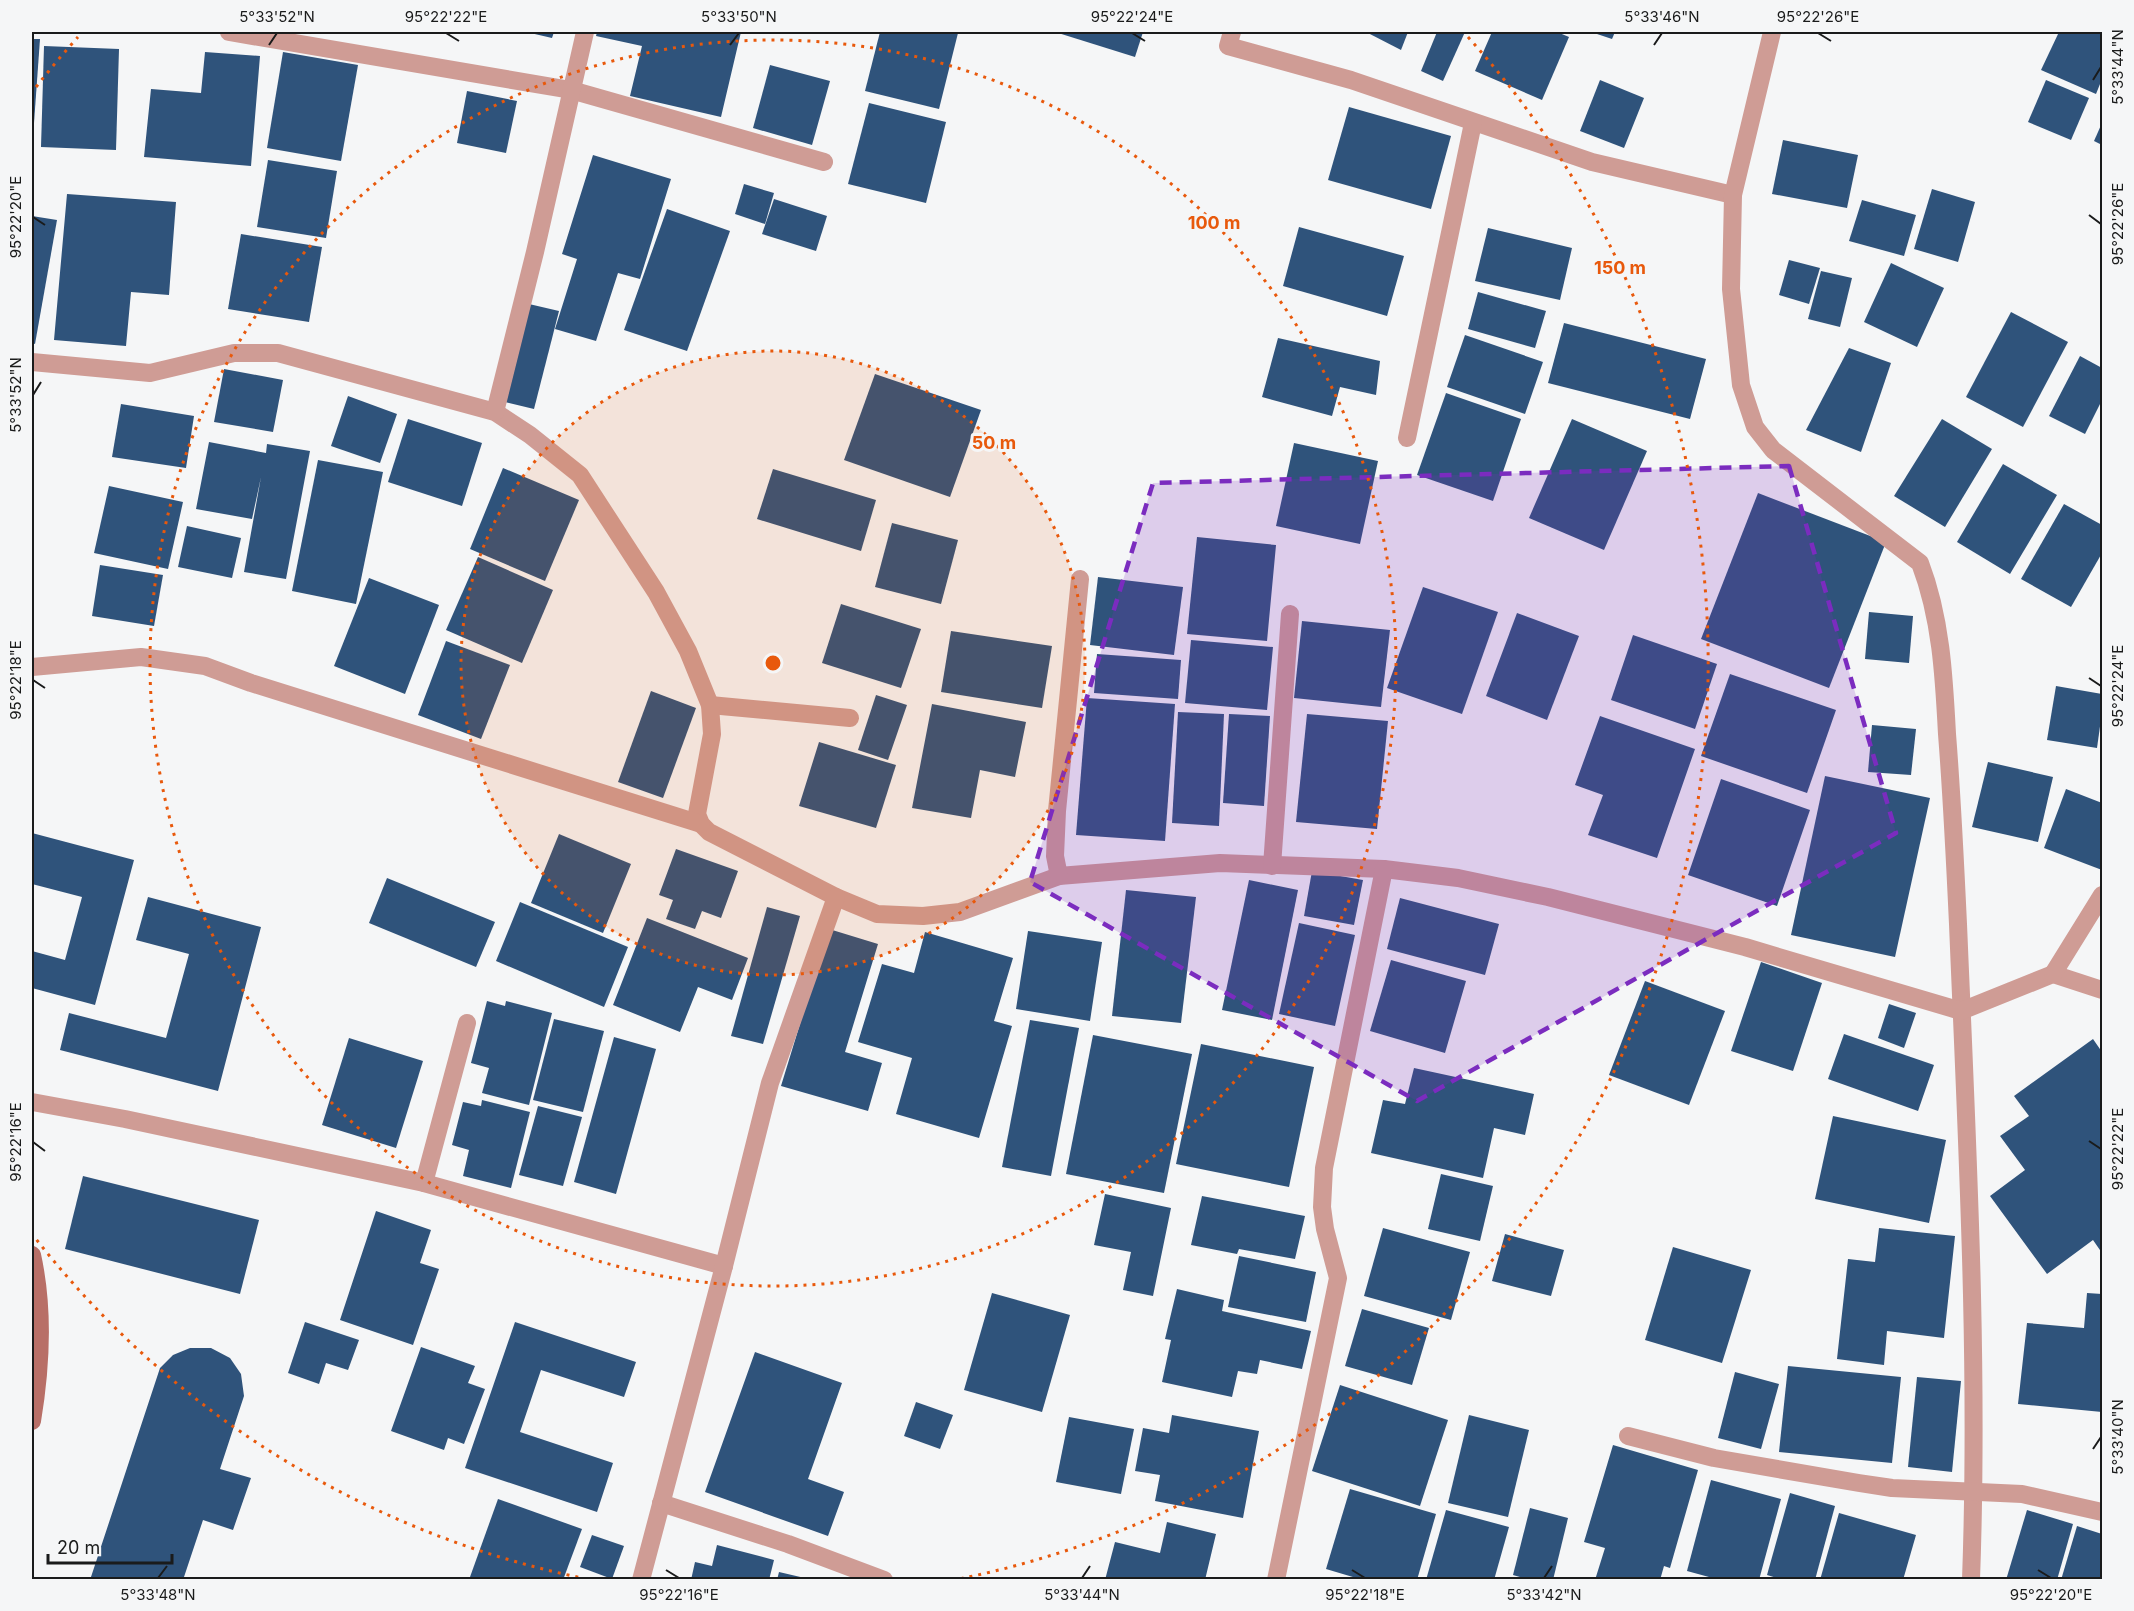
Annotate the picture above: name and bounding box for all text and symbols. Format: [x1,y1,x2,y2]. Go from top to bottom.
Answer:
text: 5°33'52"N [239,7,315,26]
text: 95°22'22"E [405,7,487,26]
text: 5°33'50"N [701,7,777,26]
text: 95°22'24"E [1091,7,1173,26]
text: 5°33'46"N [1624,7,1700,26]
text: 95°22'26"E [1777,7,1859,26]
text: 5°33'44"N [2108,29,2127,105]
text: 95°22'20"E [6,176,25,258]
text: 95°22'26"E [2108,183,2127,265]
text: 100 m [1188,212,1240,233]
text: 150 m [1594,257,1646,278]
text: 5°33'52"N [6,357,25,433]
text: 50 m [972,432,1016,453]
text: 95°22'18"E [6,640,25,720]
text: 95°22'24"E [2108,645,2127,727]
centre of rings [763,653,783,673]
text: 95°22'16"E [6,1102,25,1182]
text: 95°22'22"E [2108,1108,2127,1190]
text: 5°33'40"N [2108,1399,2127,1475]
scale bar [48,1527,172,1565]
text: 20 m [57,1537,100,1558]
text: 5°33'48"N [120,1585,196,1604]
text: 95°22'16"E [639,1585,719,1604]
text: 5°33'44"N [1044,1585,1120,1604]
text: 95°22'18"E [1325,1585,1405,1604]
text: 5°33'42"N [1506,1585,1582,1604]
text: 95°22'20"E [2010,1585,2092,1604]

